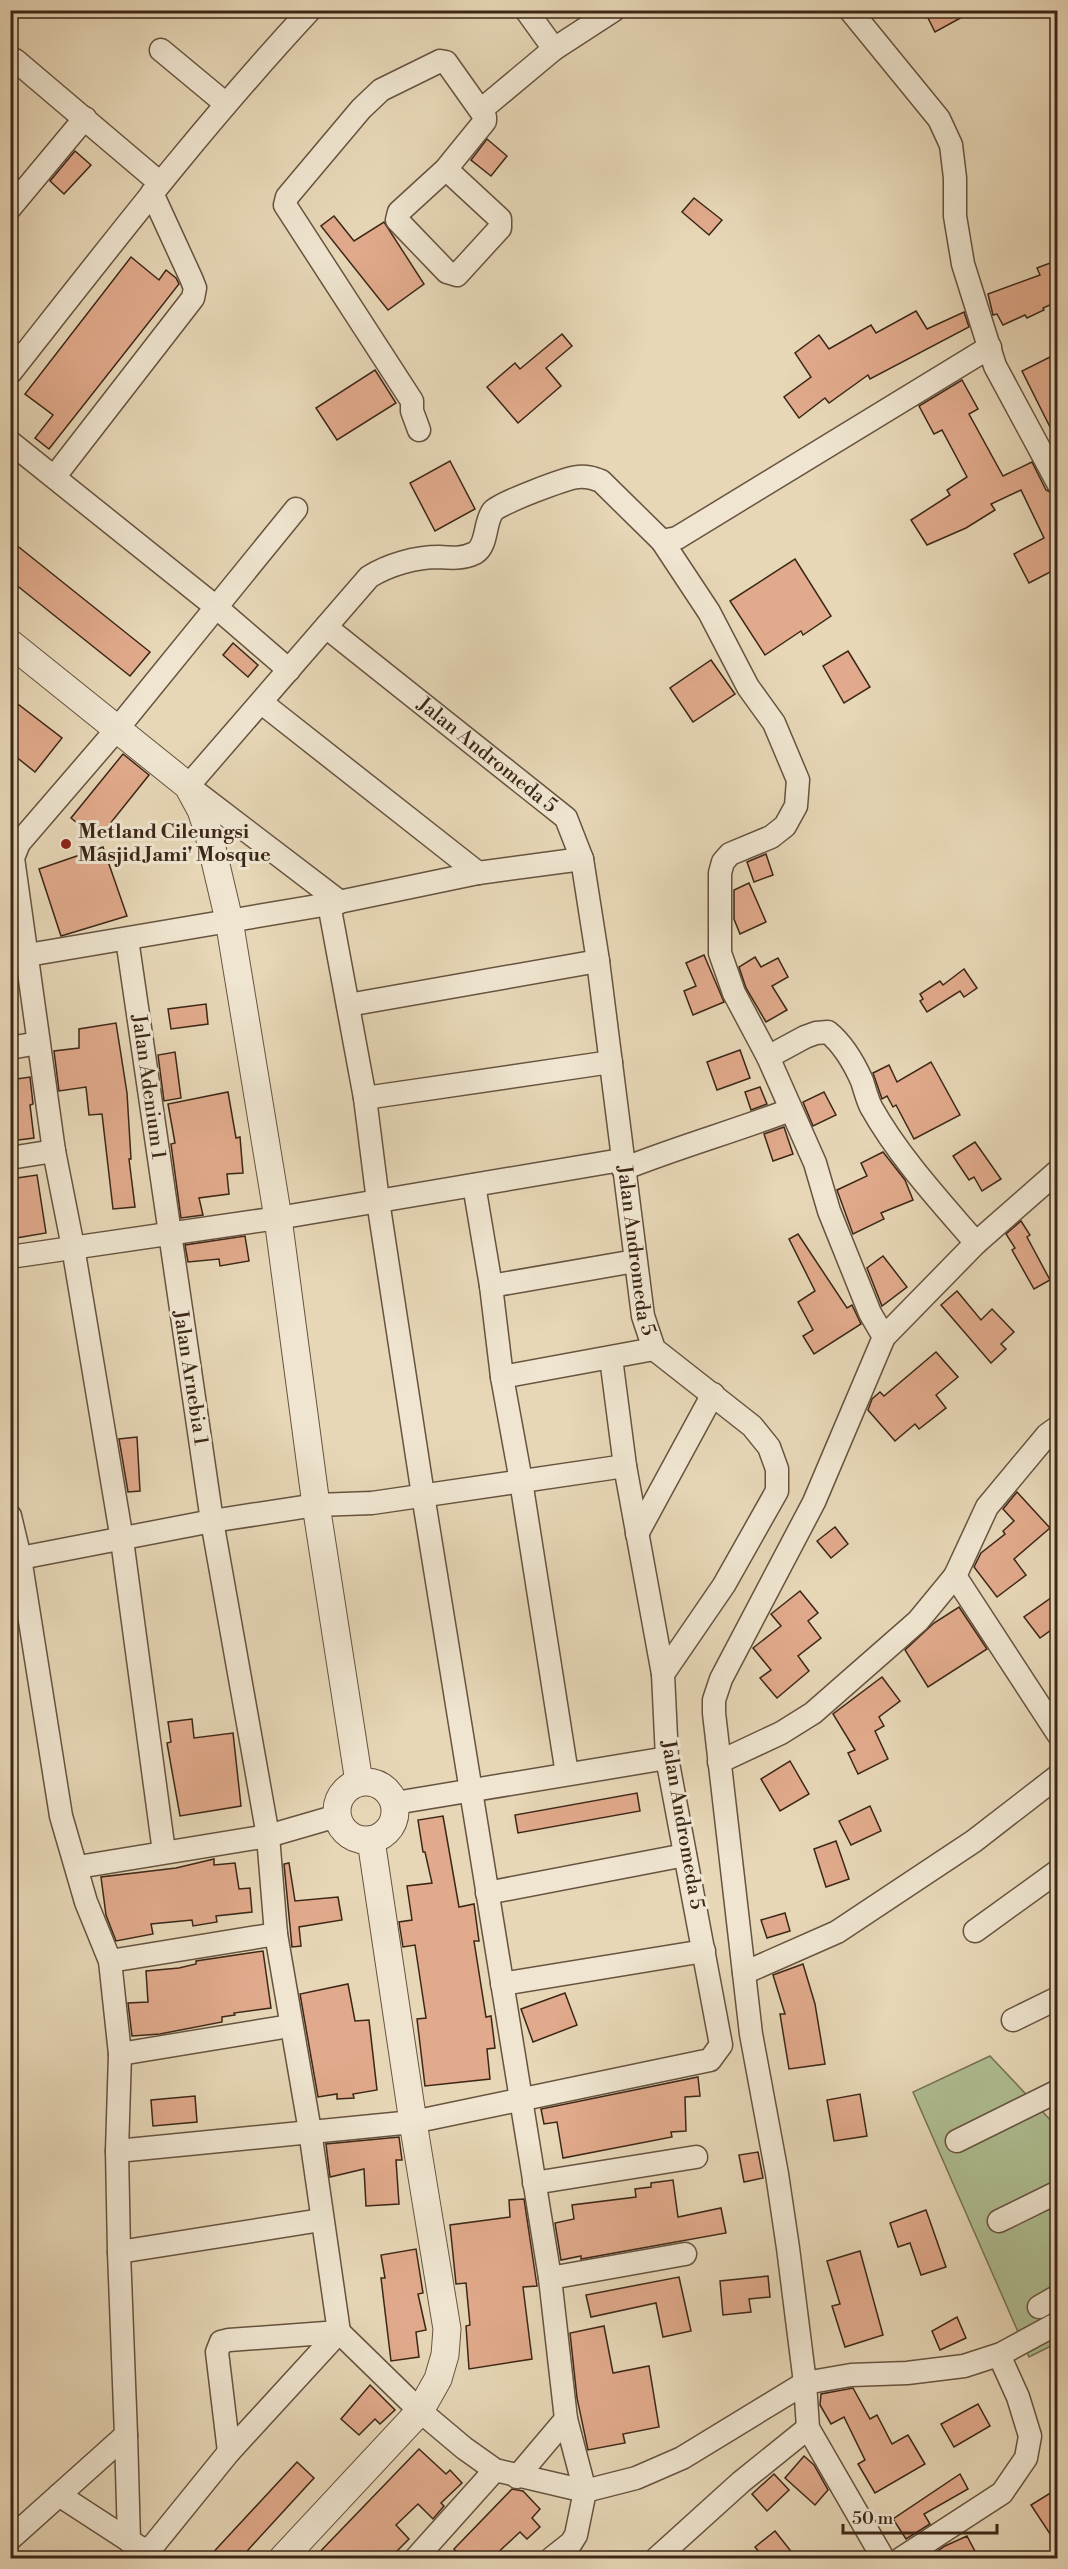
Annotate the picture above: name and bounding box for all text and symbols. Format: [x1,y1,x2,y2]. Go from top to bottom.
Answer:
street label: Jalan Andromeda 5 [411,691,562,819]
place label: Metland Cileungsi Masjid Jami' Mosque [78,820,271,868]
marker: Metland Cileungsi Masjid Jami' Mosque [59,837,73,851]
street label: Jalan Adenium 1 [125,1012,171,1161]
street label: Jalan Andromeda 5 [611,1163,661,1339]
street label: Jalan Arnebia 1 [167,1308,213,1448]
street label: Jalan Andromeda 5 [655,1737,709,1912]
scale bar [843,2497,998,2535]
text: 50 m [852,2507,894,2530]

